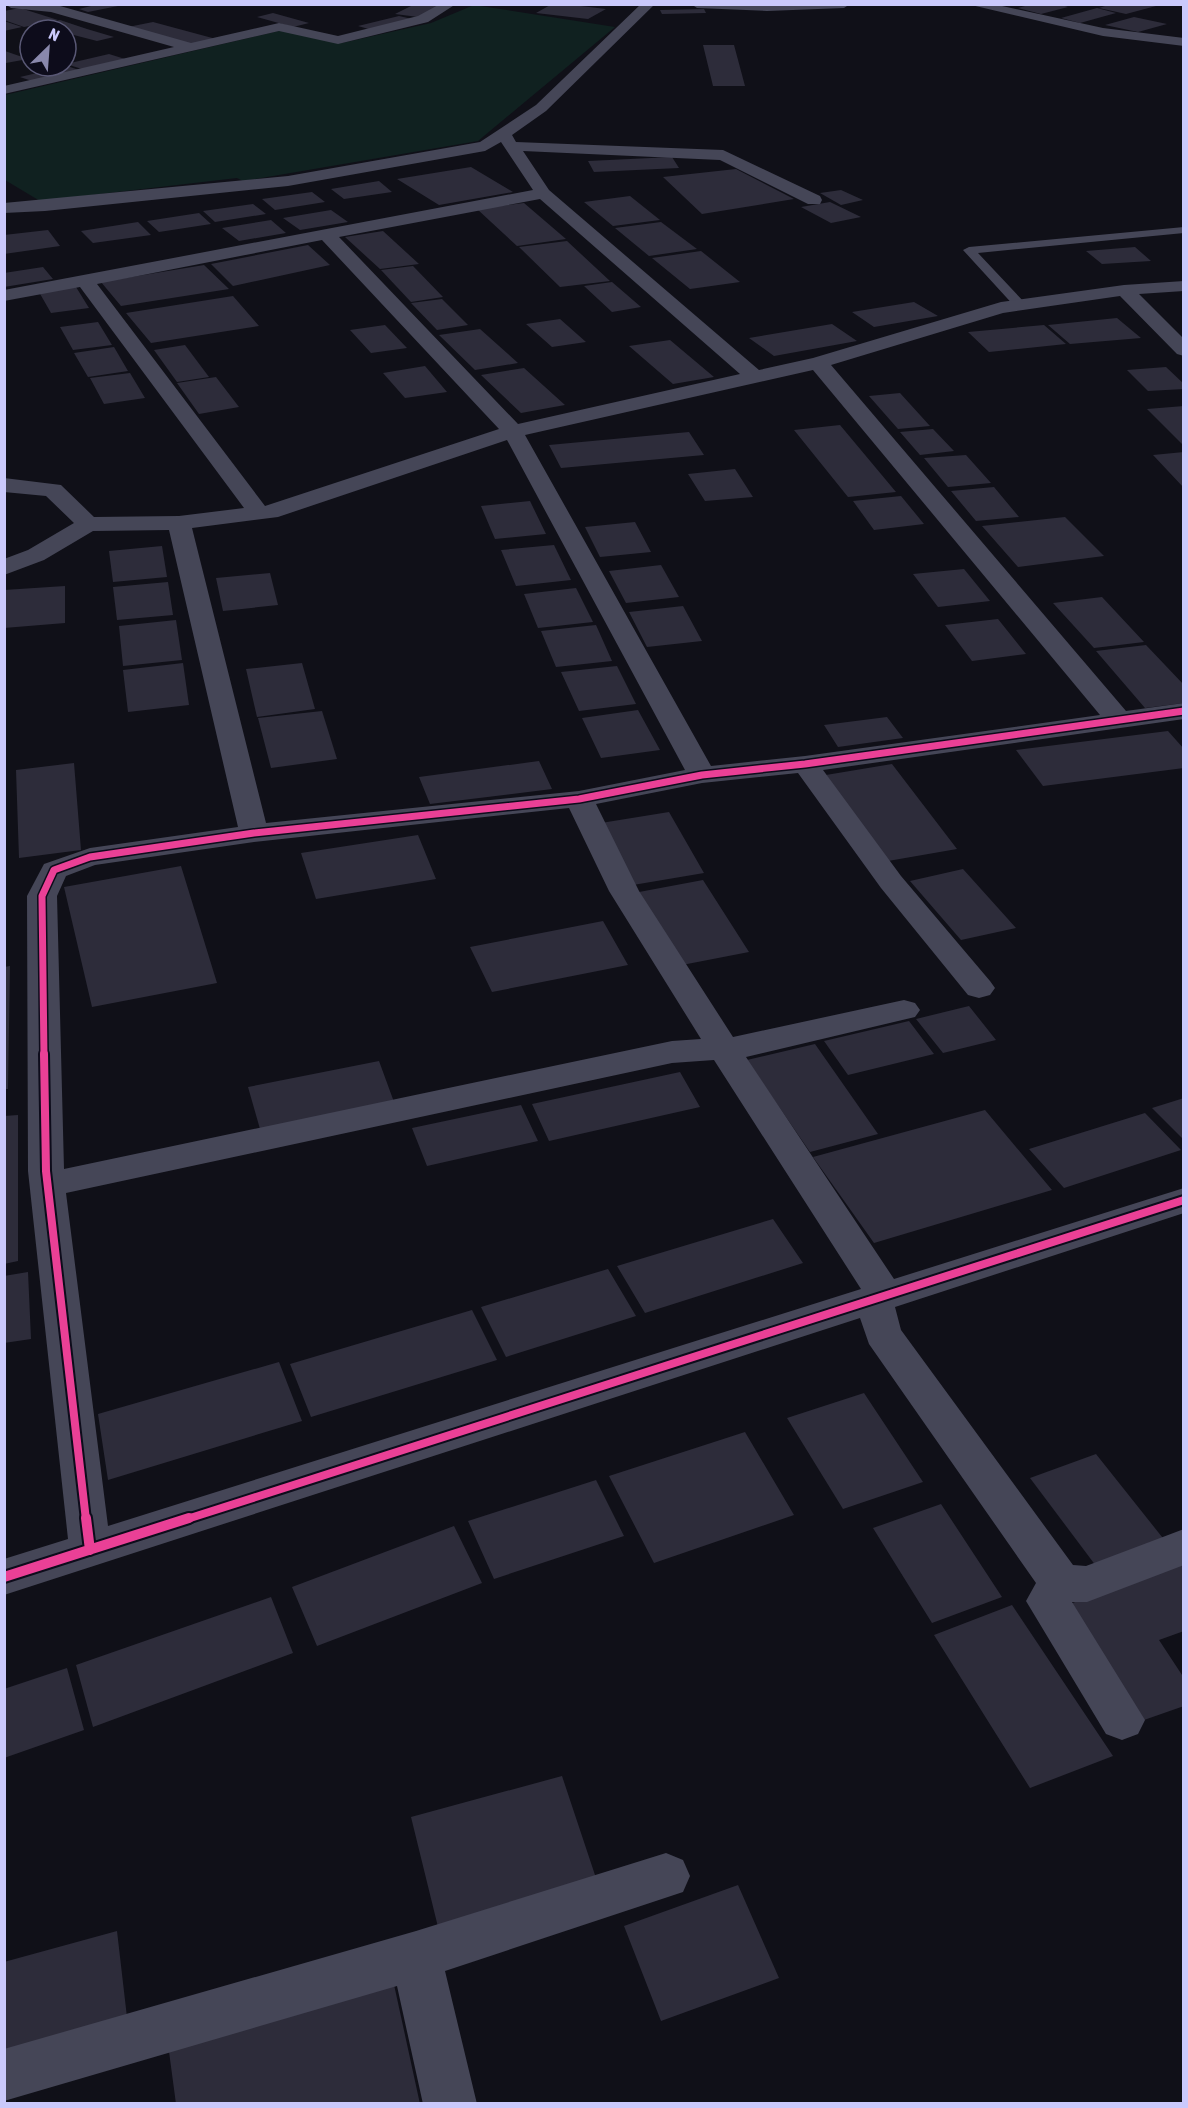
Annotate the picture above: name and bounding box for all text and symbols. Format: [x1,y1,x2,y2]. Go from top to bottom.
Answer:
north arrow [18,18,78,78]
text: N [46,24,62,45]

